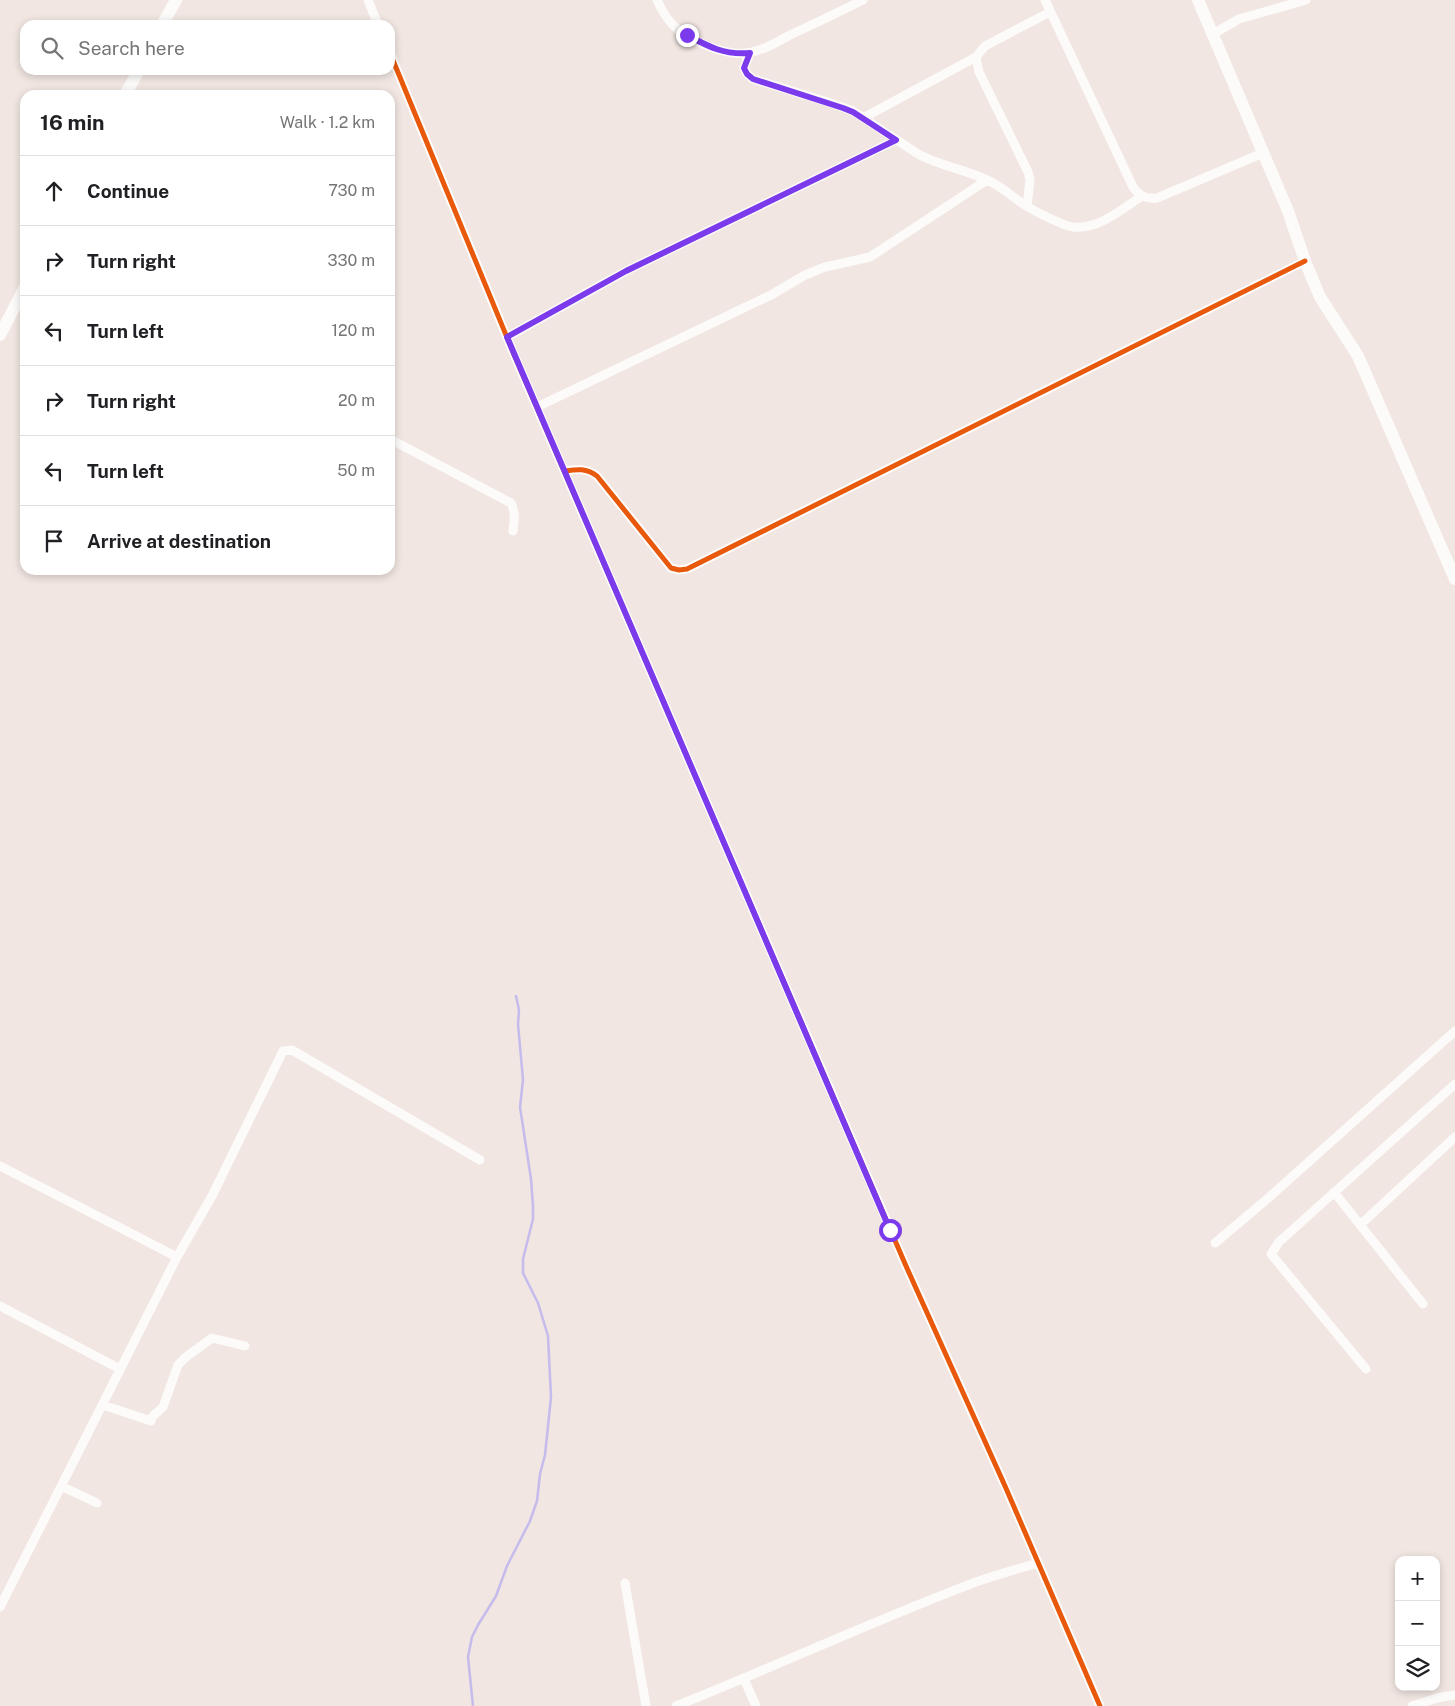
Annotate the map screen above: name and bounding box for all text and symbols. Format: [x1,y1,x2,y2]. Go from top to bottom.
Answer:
search box [20,20,395,75]
route end [676,24,699,47]
icon: search [38,34,66,62]
text: Search here [78,37,185,59]
text: 16 min [40,110,105,135]
text: Walk · 1.2 km [280,113,375,132]
icon: ahead [40,177,68,205]
text: Continue [87,180,169,202]
text: 730 m [328,181,375,200]
icon: right [40,247,68,275]
text: Turn right [87,250,176,272]
text: 330 m [328,251,375,270]
icon: left [40,317,68,345]
text: Turn left [87,320,164,342]
text: 120 m [331,321,375,340]
icon: right [40,387,68,415]
text: Turn right [87,390,176,412]
text: 20 m [338,391,375,410]
icon: left [40,457,68,485]
text: Turn left [87,460,164,482]
text: 50 m [337,461,375,480]
icon: arrive [40,527,68,555]
text: Arrive at destination [87,530,271,552]
route start [879,1219,902,1242]
map controls [1395,1556,1440,1691]
button: + [1395,1556,1440,1601]
button: − [1395,1601,1440,1646]
button: layers [1395,1646,1440,1691]

